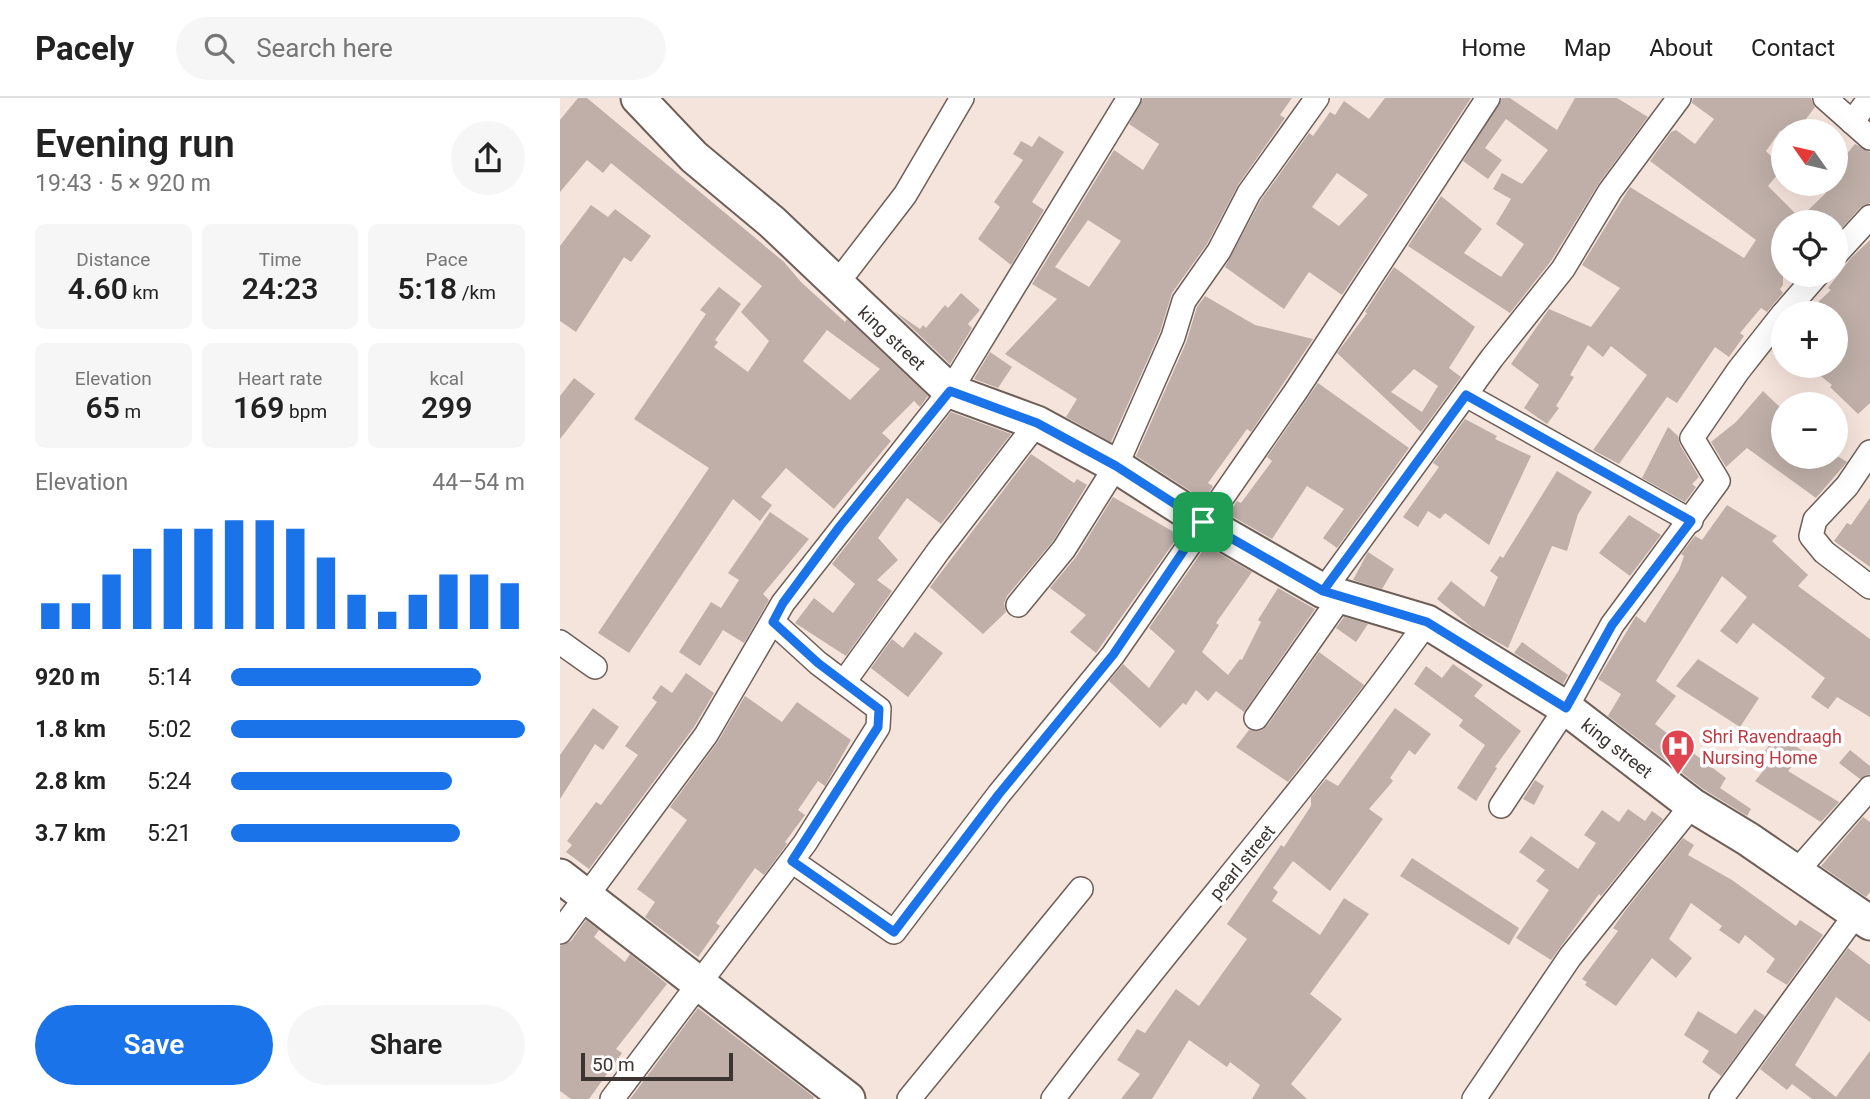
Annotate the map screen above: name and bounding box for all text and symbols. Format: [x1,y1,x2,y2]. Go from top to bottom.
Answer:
search box [176,17,666,80]
text: Pacely [35,29,134,68]
icon: search [200,29,238,67]
text: Search here [256,33,393,63]
text: Home [1461,34,1526,62]
text: Map [1564,34,1611,62]
text: About [1649,34,1713,62]
text: Contact [1751,34,1835,62]
north arrow [1771,119,1848,196]
map controls [1771,119,1848,469]
button: share [451,121,525,195]
text: Evening run [35,122,235,166]
text: 19:43 · 5 × 920 m [35,170,211,197]
button: locate [1771,210,1848,287]
text: Distance [76,248,150,271]
text: Time [259,248,301,271]
text: Pace [426,248,468,271]
text: 4.60 [68,271,128,306]
text: 24:23 [242,271,318,306]
text: 5:18 [397,271,457,306]
text: km [128,281,159,304]
text: /km [457,281,496,304]
button: + [1771,301,1848,378]
street label: king street [854,302,930,374]
text: Elevation [75,367,152,390]
text: Heart rate [238,367,322,390]
text: kcal [429,367,464,390]
text: 65 [86,390,120,425]
text: 169 [233,390,284,425]
text: 299 [421,390,472,425]
button: − [1771,392,1848,469]
text: m [120,400,141,423]
text: bpm [284,400,327,423]
text: Elevation [35,469,128,496]
text: 44–54 m [432,469,525,496]
pin [1173,492,1233,552]
icon: arrive [1184,503,1222,541]
text: 920 m [35,664,100,691]
text: 5:14 [147,664,191,691]
street label: king street [1577,714,1657,782]
text: 1.8 km [35,716,106,743]
text: 5:02 [147,716,191,743]
place label: Shri Ravendraagh Nursing Home [1702,726,1842,768]
hospital icon: Shri Ravendraagh Nursing Home [1659,727,1697,776]
text: 2.8 km [35,768,106,795]
text: 5:24 [147,768,191,795]
text: 3.7 km [35,820,106,847]
text: 5:21 [147,820,191,847]
street label: pearl street [1205,821,1279,903]
button: Save [35,1005,273,1085]
button: Share [287,1005,525,1085]
scale bar [581,1050,733,1082]
text: 50 m [592,1053,635,1076]

